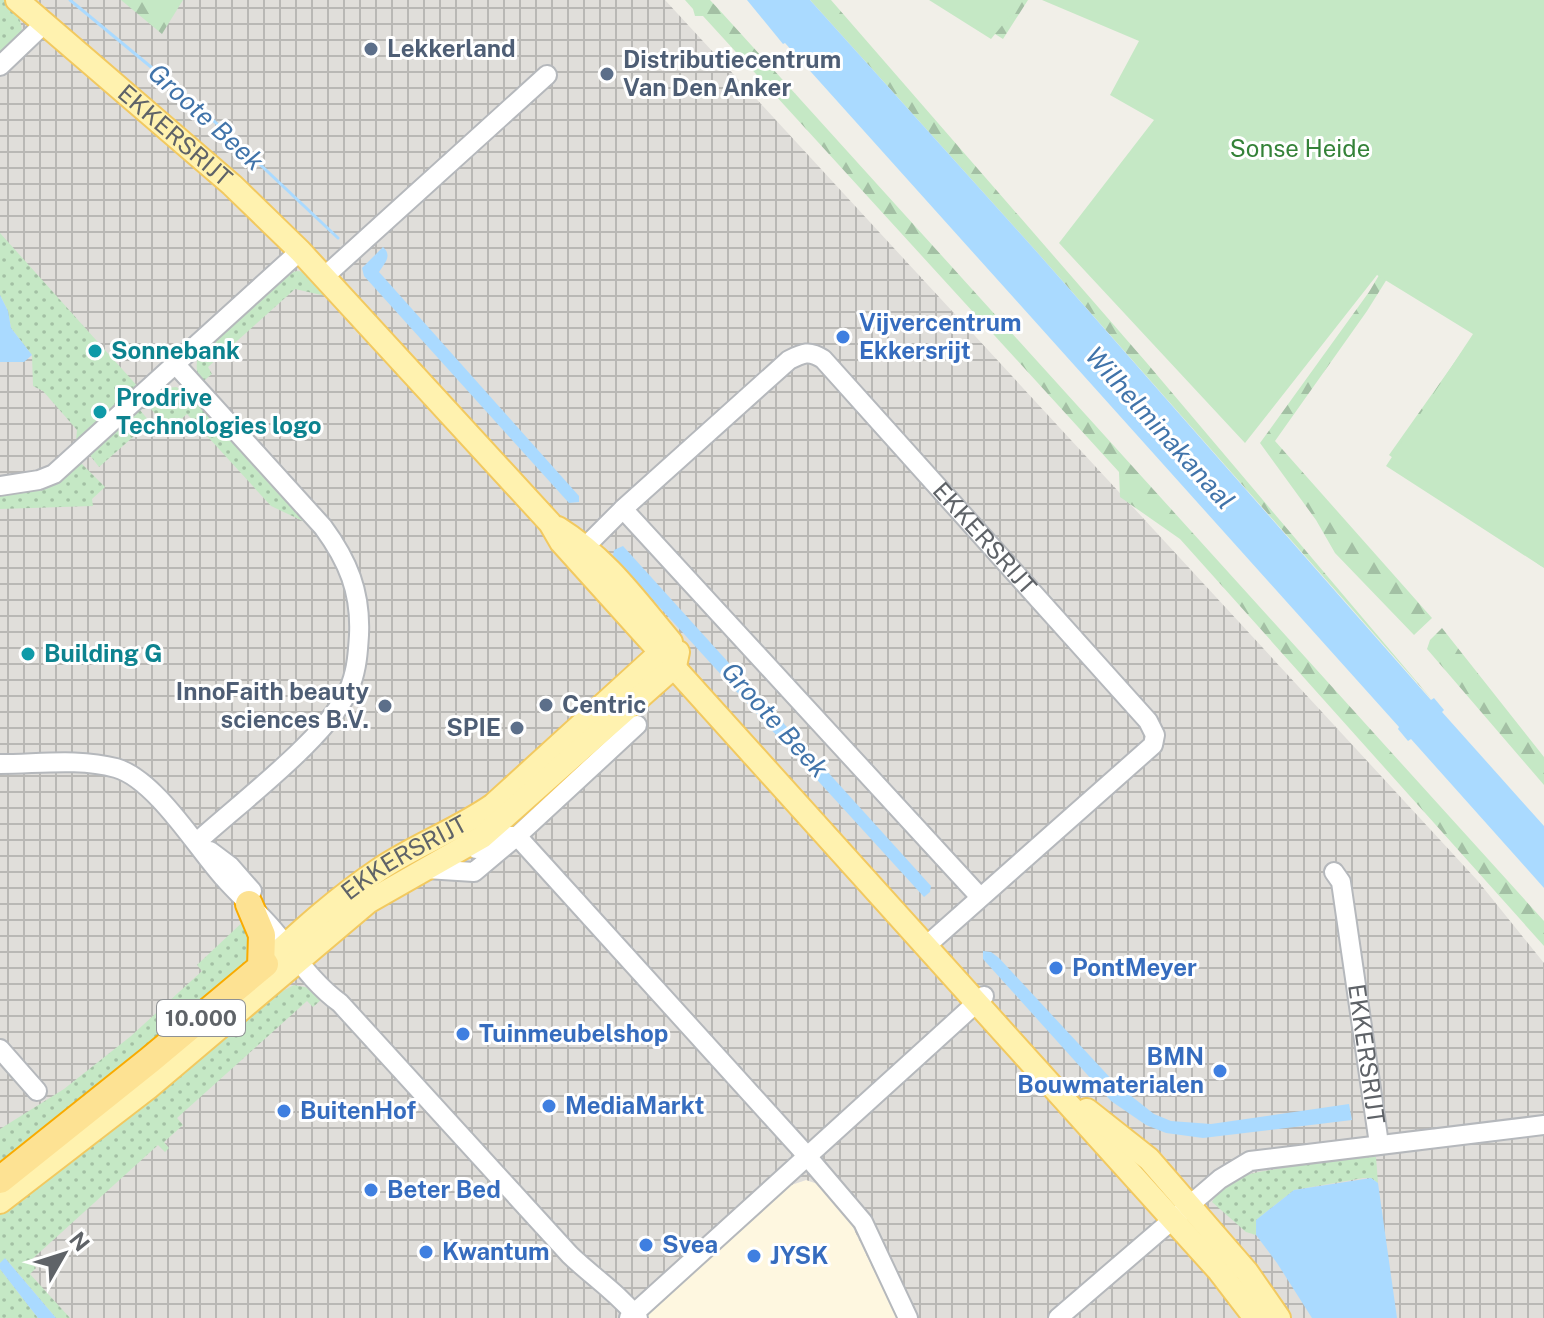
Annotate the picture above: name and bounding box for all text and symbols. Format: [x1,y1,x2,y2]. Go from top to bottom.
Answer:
place label: Lekkerland [387,34,516,62]
marker: Lekkerland [362,40,380,58]
place label: Distributiecentrum Van Den Anker [623,45,841,101]
water label: Groote Beek [142,57,270,177]
marker: Distributiecentrum Van Den Anker [598,65,616,83]
street label: EKKERSRIJT [113,78,238,192]
park label: Sonse Heide [1230,134,1370,162]
place label: Vijvercentrum Ekkersrijt [859,308,1022,364]
marker: Vijvercentrum Ekkersrijt [834,328,852,346]
place label: Sonnebank [111,336,240,364]
water label: Wilhelminakanaal [1079,340,1241,515]
marker: Sonnebank [86,342,104,360]
place label: Prodrive Technologies logo [116,383,322,439]
marker: Prodrive Technologies logo [91,403,109,421]
street label: EKKERSRIJT [927,476,1043,600]
place label: Building G [44,639,163,667]
marker: Building G [19,645,37,663]
water label: Groote Beek [715,656,835,784]
place label: InnoFaith beauty sciences B.V. [176,677,369,733]
place label: Centric [562,690,646,718]
marker: Centric [537,696,555,714]
marker: InnoFaith beauty sciences B.V. [376,697,394,715]
place label: SPIE [446,713,501,741]
marker: SPIE [508,719,526,737]
street label: EKKERSRIJT [335,809,471,905]
place label: PontMeyer [1072,953,1197,981]
marker: PontMeyer [1047,959,1065,977]
street label: EKKERSRIJT [1343,982,1391,1126]
road number: 10.000 [157,1000,245,1036]
place label: Tuinmeubelshop [479,1019,668,1047]
marker: Tuinmeubelshop [454,1025,472,1043]
place label: BMN Bouwmaterialen [1017,1042,1204,1098]
marker: BMN Bouwmaterialen [1211,1062,1229,1080]
place label: MediaMarkt [565,1091,705,1119]
place label: BuitenHof [300,1096,416,1124]
marker: MediaMarkt [540,1097,558,1115]
marker: BuitenHof [275,1102,293,1120]
place label: Beter Bed [387,1175,501,1203]
marker: Beter Bed [362,1181,380,1199]
north arrow [24,1214,104,1294]
text: N [64,1227,95,1256]
place label: Svea [662,1230,718,1258]
marker: Svea [637,1236,655,1254]
place label: Kwantum [442,1237,550,1265]
place label: JYSK [770,1241,828,1269]
marker: Kwantum [417,1243,435,1261]
marker: JYSK [745,1247,763,1265]

